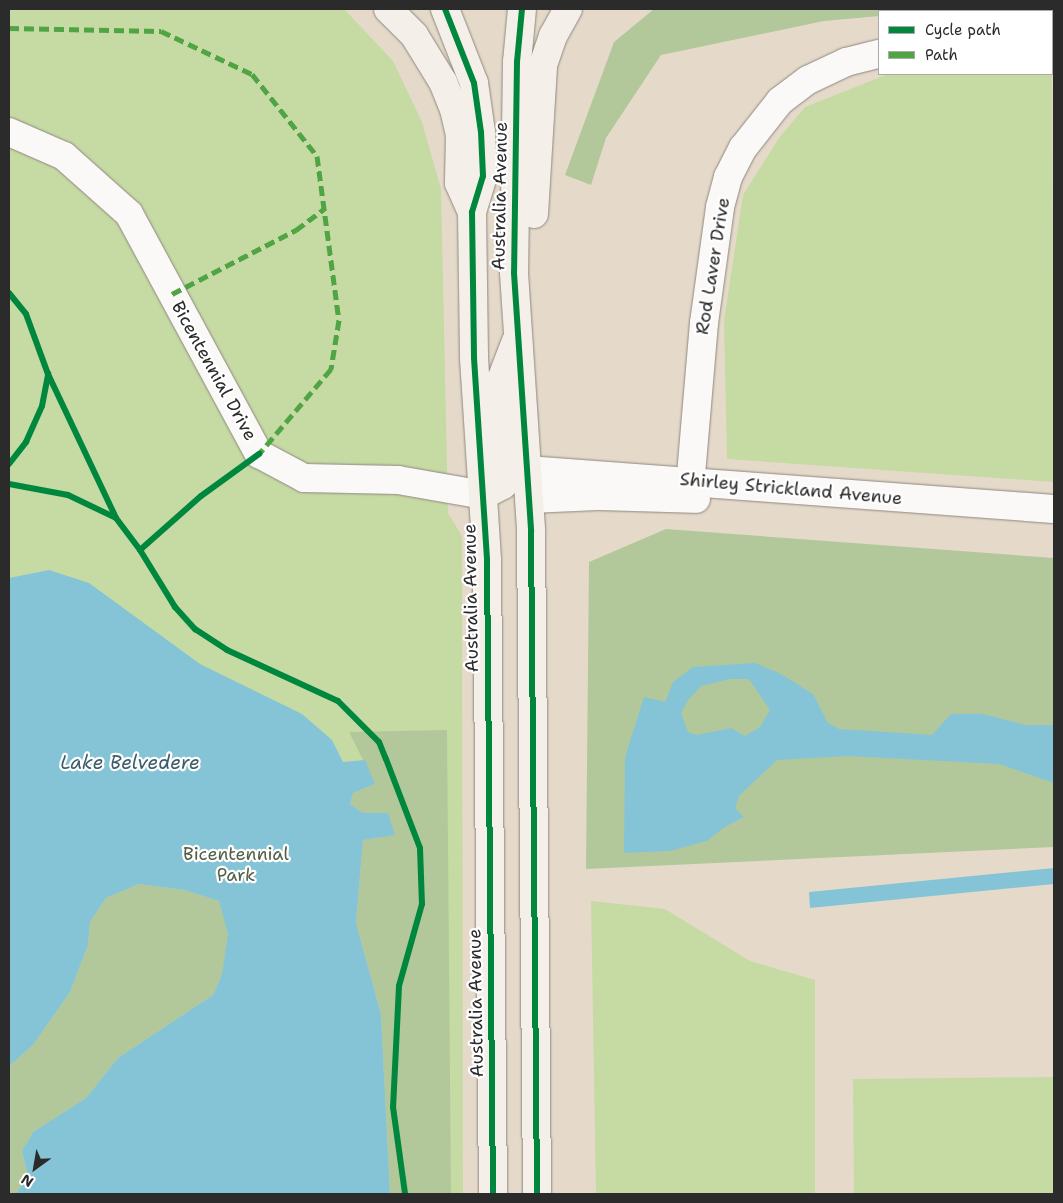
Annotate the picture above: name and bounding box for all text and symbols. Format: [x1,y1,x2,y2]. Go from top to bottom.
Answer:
legend [878,10,1053,75]
text: Cycle path [925,20,1001,40]
text: Path [925,45,958,65]
street label: Australia Avenue [488,121,512,271]
street label: Rod Laver Drive [691,196,735,336]
street label: Bicentennial Drive [167,298,261,444]
street label: Shirley Strickland Avenue [679,469,903,509]
street label: Australia Avenue [459,523,483,673]
water label: Lake Belvedere [60,752,200,774]
park label: Bicentennial Park [183,844,289,886]
street label: Australia Avenue [464,928,488,1078]
north arrow [10,1143,60,1193]
text: N [18,1170,37,1191]

